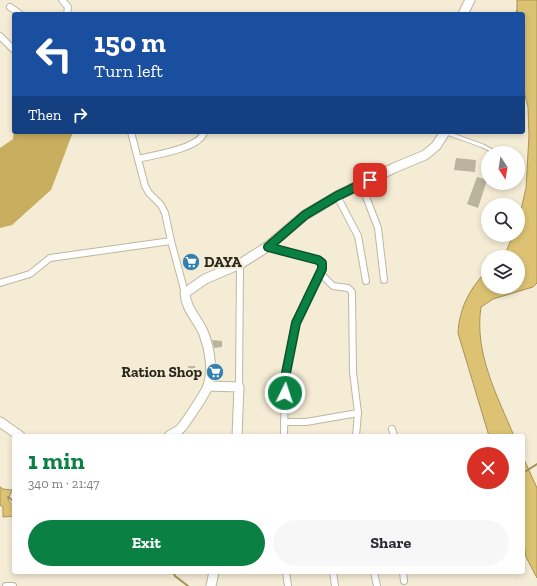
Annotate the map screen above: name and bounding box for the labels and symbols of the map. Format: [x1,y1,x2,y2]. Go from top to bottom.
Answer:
north arrow [481,146,525,190]
pin [353,163,387,197]
supermarket icon: DAYA [181,252,201,272]
place label: DAYA [204,253,242,271]
supermarket icon: Ration Shop [205,362,225,382]
place label: Ration Shop [121,363,202,381]
position arrow [264,372,306,414]

